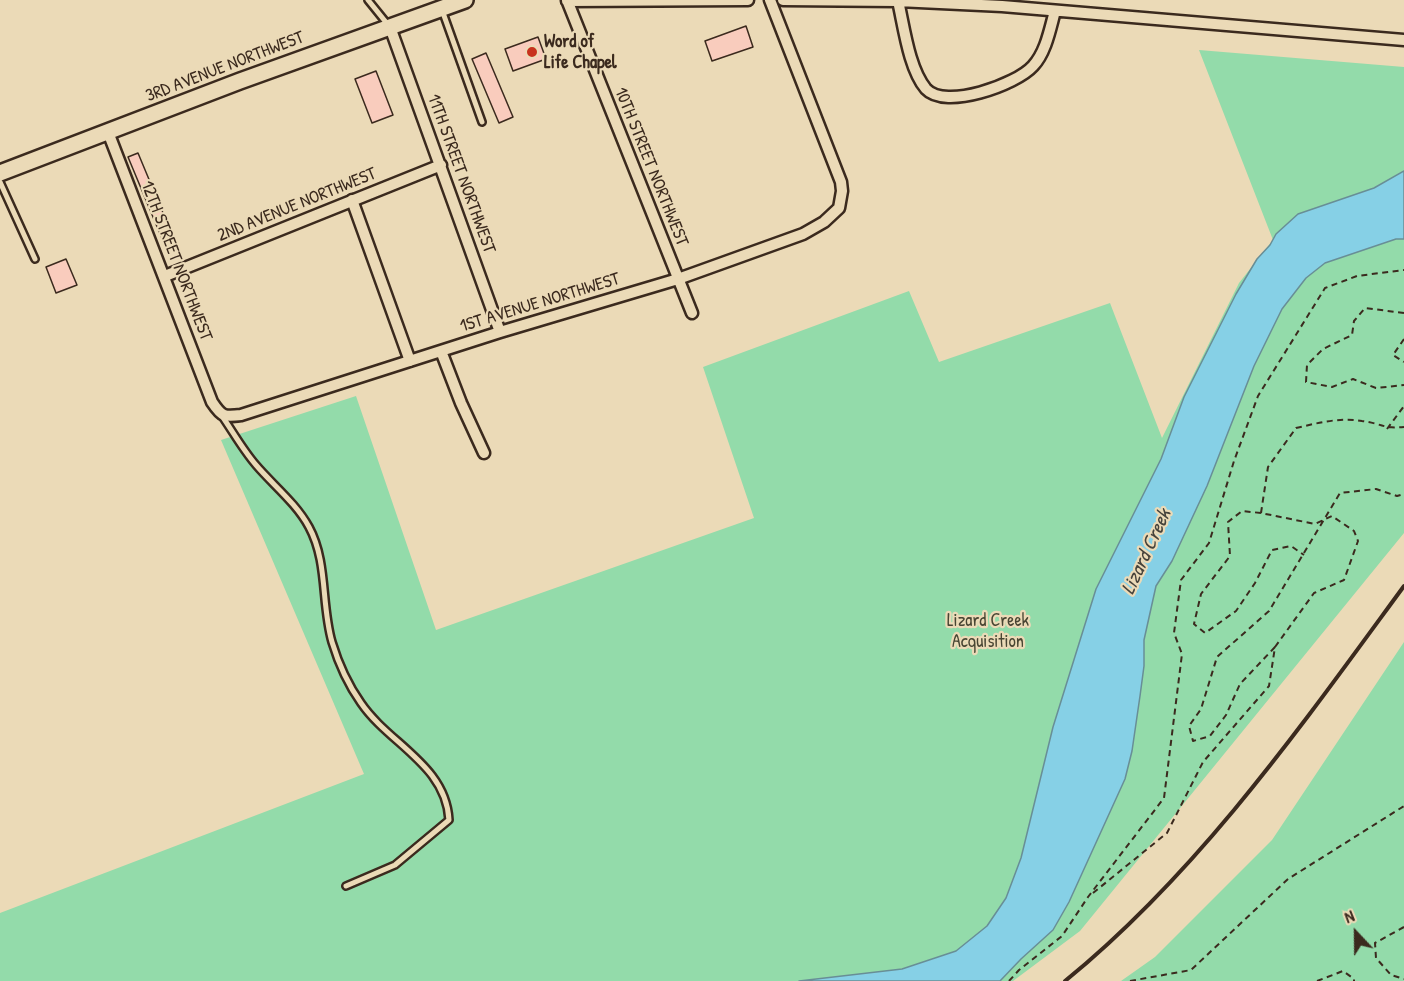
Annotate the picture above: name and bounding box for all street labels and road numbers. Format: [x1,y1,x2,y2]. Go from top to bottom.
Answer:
street label: 3RD AVENUE NORTHWEST [143,27,307,107]
street label: 10TH STREET NORTHWEST [609,84,693,250]
street label: 11TH STREET NORTHWEST [422,92,500,256]
street label: 2ND AVENUE NORTHWEST [214,163,380,247]
street label: 12TH STREET NORTHWEST [136,178,216,344]
street label: 1ST AVENUE NORTHWEST [457,268,623,338]

